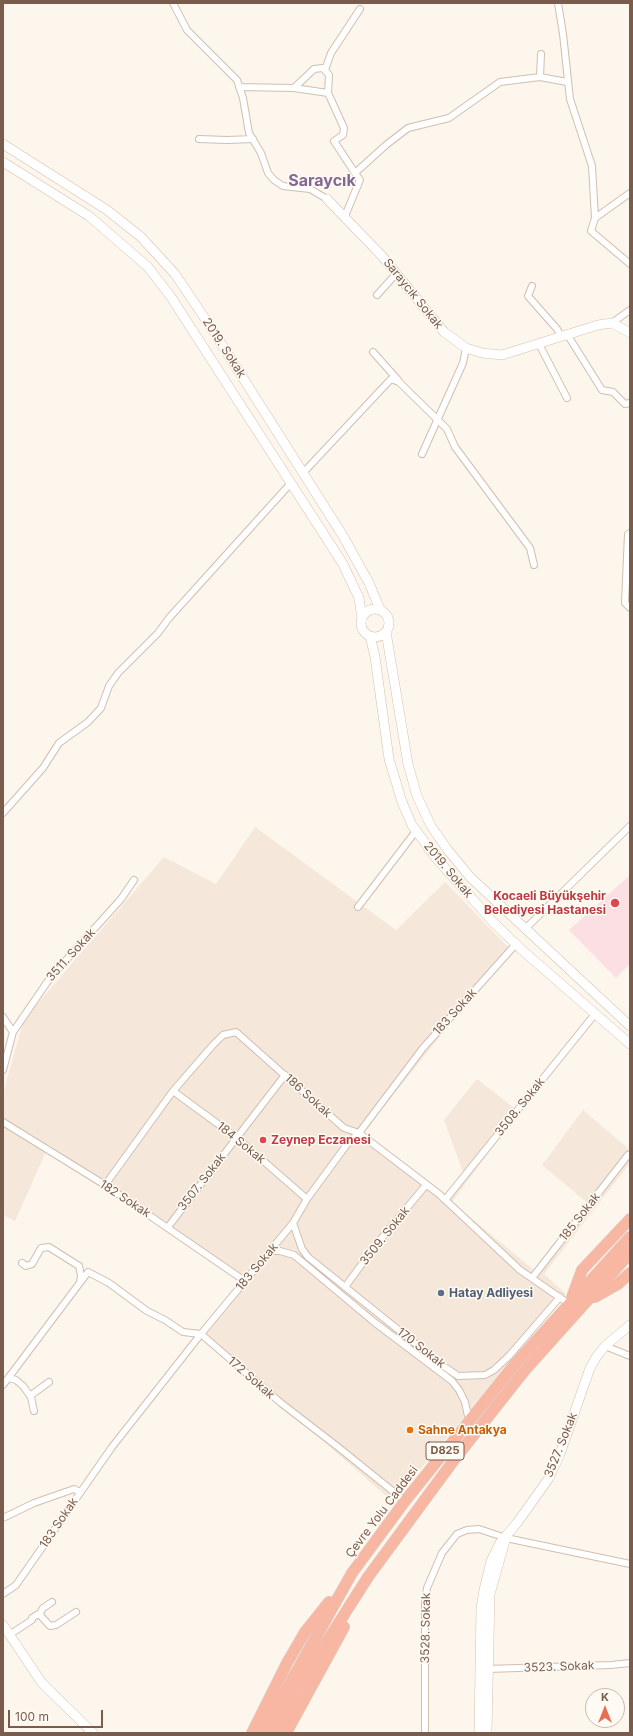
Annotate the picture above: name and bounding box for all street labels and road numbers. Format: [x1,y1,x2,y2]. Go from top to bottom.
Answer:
street label: Saraycık Sokak [380,256,446,332]
street label: 2019. Sokak [199,315,249,381]
street label: 2019. Sokak [420,839,476,901]
street label: 3511. Sokak [44,926,98,984]
street label: 183 Sokak [430,986,480,1038]
street label: 186 Sokak [282,1071,334,1121]
street label: 3508. Sokak [492,1075,548,1139]
street label: 184 Sokak [214,1119,268,1167]
street label: 3507. Sokak [175,1150,229,1214]
street label: 182 Sokak [97,1177,153,1221]
street label: 185 Sokak [557,1190,603,1244]
street label: 3509. Sokak [357,1204,413,1268]
street label: 183 Sokak [233,1240,281,1294]
street label: 170 Sokak [394,1325,448,1371]
street label: 172 Sokak [225,1354,277,1402]
street label: 3527. Sokak [541,1410,581,1480]
road number: D825 [426,1442,464,1460]
street label: Çevre Yolu Caddesi [343,1463,421,1561]
street label: 183 Sokak [37,1495,81,1551]
street label: 3528. Sokak [418,1592,434,1664]
street label: 3523. Sokak [523,1659,595,1675]

